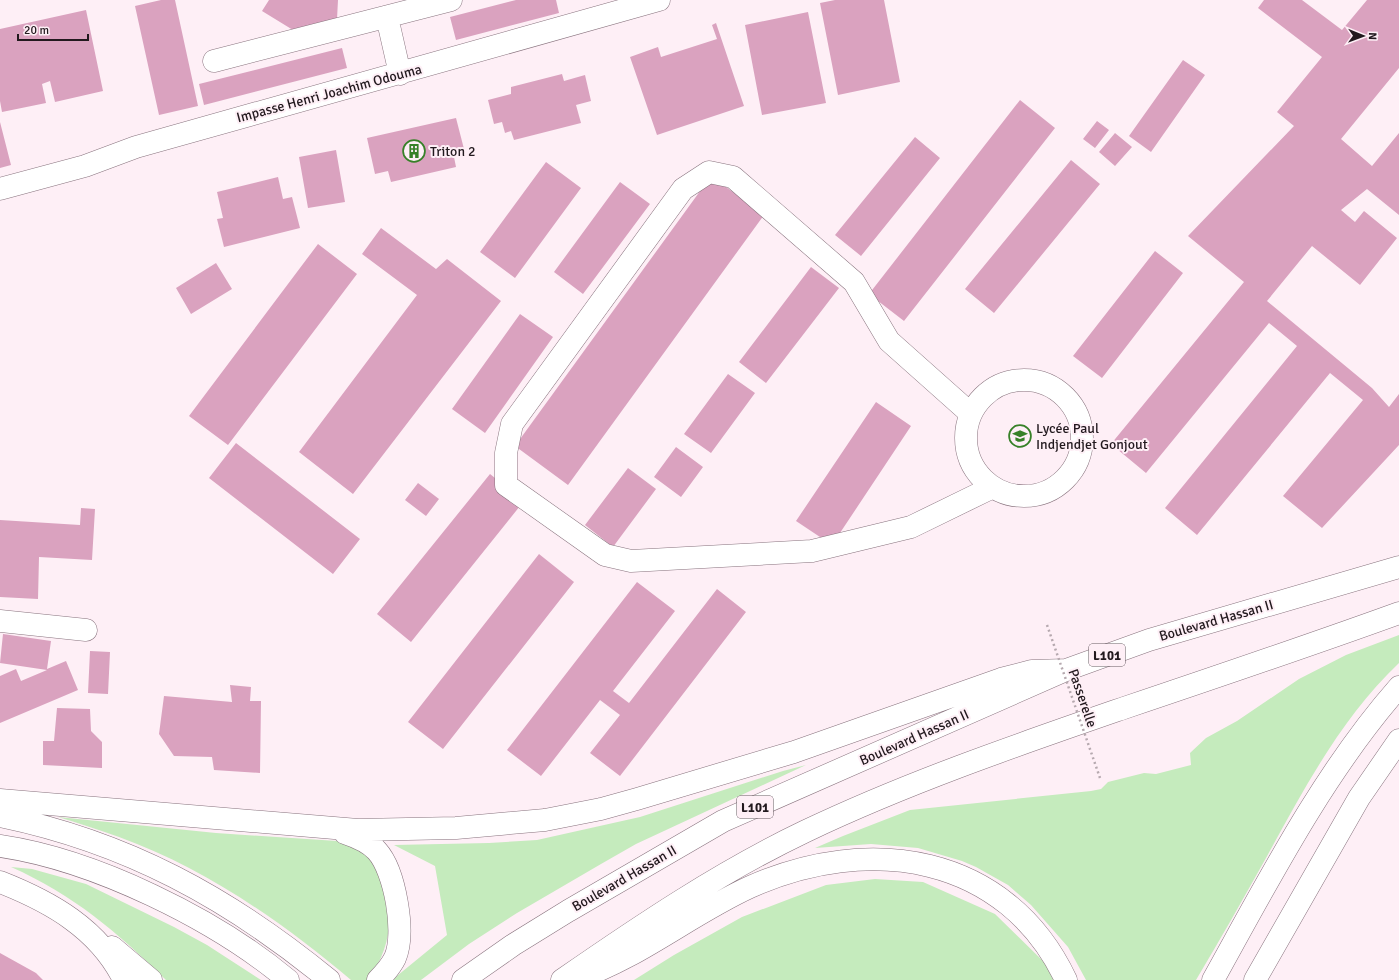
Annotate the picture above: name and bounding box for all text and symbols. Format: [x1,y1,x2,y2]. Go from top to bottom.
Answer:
scale bar [18,16,88,42]
north arrow [1343,16,1383,56]
text: 20 m [24,23,49,38]
text: N [1366,32,1379,40]
street label: Impasse Henri Joachim Odouma [235,61,424,126]
building icon: Triton 2 [401,138,427,164]
place label: Triton 2 [430,143,476,160]
place label: Lycée Paul Indjendjet Gonjout [1036,420,1148,453]
school or university icon: Lycée Paul Indjendjet Gonjout [1007,423,1033,449]
street label: Boulevard Hassan II [1157,596,1275,645]
road number: L101 [1089,644,1125,666]
street label: Passerelle [1065,667,1100,730]
street label: Boulevard Hassan II [857,706,972,769]
road number: L101 [737,796,773,818]
street label: Boulevard Hassan II [569,842,680,915]

